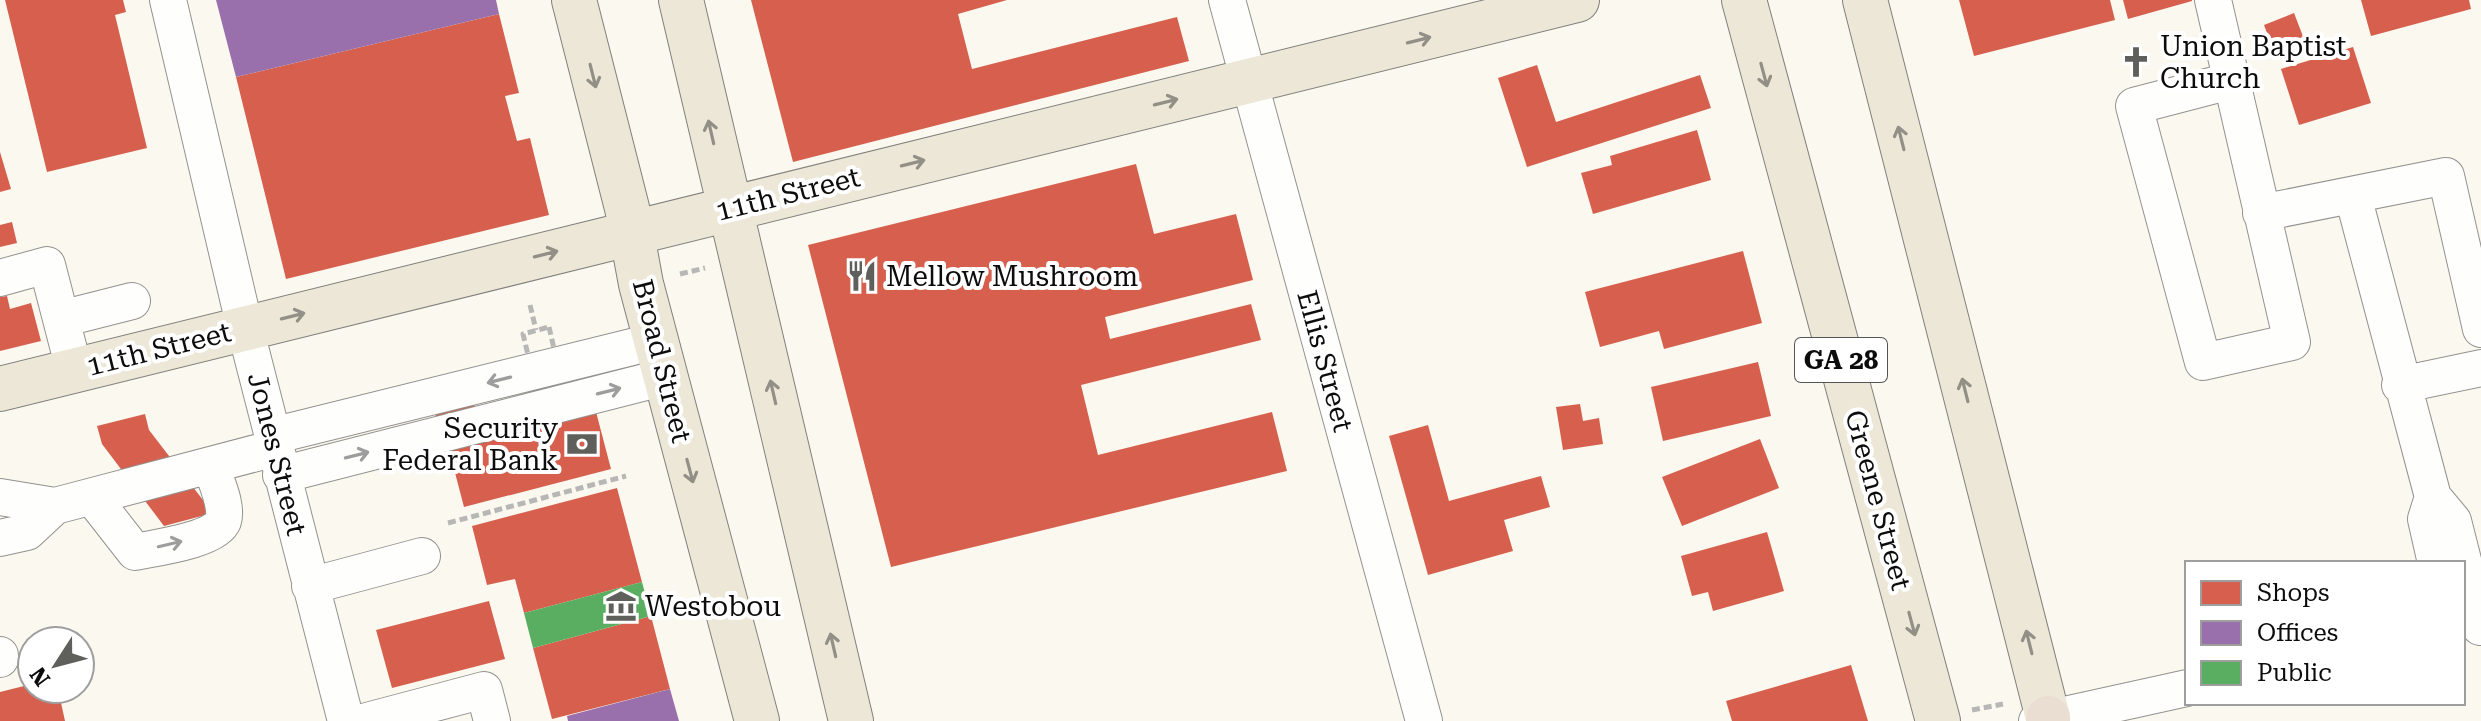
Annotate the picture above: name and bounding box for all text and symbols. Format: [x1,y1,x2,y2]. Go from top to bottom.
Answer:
place label: Union Baptist Church [2160,30,2347,95]
one-way arrow [1405,31,1431,46]
church icon: Union Baptist Church [2119,45,2153,79]
one-way arrow [586,62,601,88]
one-way arrow [1758,62,1773,88]
one-way arrow [1153,94,1179,109]
one-way arrow [703,120,718,146]
one-way arrow [1892,126,1907,151]
one-way arrow [900,155,926,170]
street label: 11th Street [713,160,863,228]
one-way arrow [532,245,558,260]
restaurant icon: Mellow Mushroom [845,259,879,293]
place label: Mellow Mushroom [886,260,1138,293]
street label: Broad Street [626,276,698,446]
street label: Ellis Street [1290,287,1360,435]
one-way arrow [280,308,306,323]
street label: 11th Street [84,315,234,383]
road number: GA 28 [1795,338,1887,382]
street label: Jones Street [241,369,313,539]
one-way arrow [487,373,512,388]
one-way arrow [1956,378,1971,403]
one-way arrow [764,380,779,406]
one-way arrow [596,383,621,398]
street label: Greene Street [1838,406,1918,594]
place label: Security Federal Bank [382,412,558,477]
bank icon: Security Federal Bank [565,427,599,461]
one-way arrow [344,447,369,462]
one-way arrow [684,458,699,484]
one-way arrow [156,536,182,551]
legend [2185,561,2465,705]
text: Shops [2257,579,2329,607]
museum icon: Westobou [604,589,638,623]
place label: Westobou [645,590,781,623]
one-way arrow [1905,610,1920,636]
text: Offices [2257,619,2338,647]
north arrow [16,625,96,705]
one-way arrow [2020,630,2035,655]
one-way arrow [825,633,840,659]
text: Public [2257,659,2332,687]
text: N [25,662,55,691]

